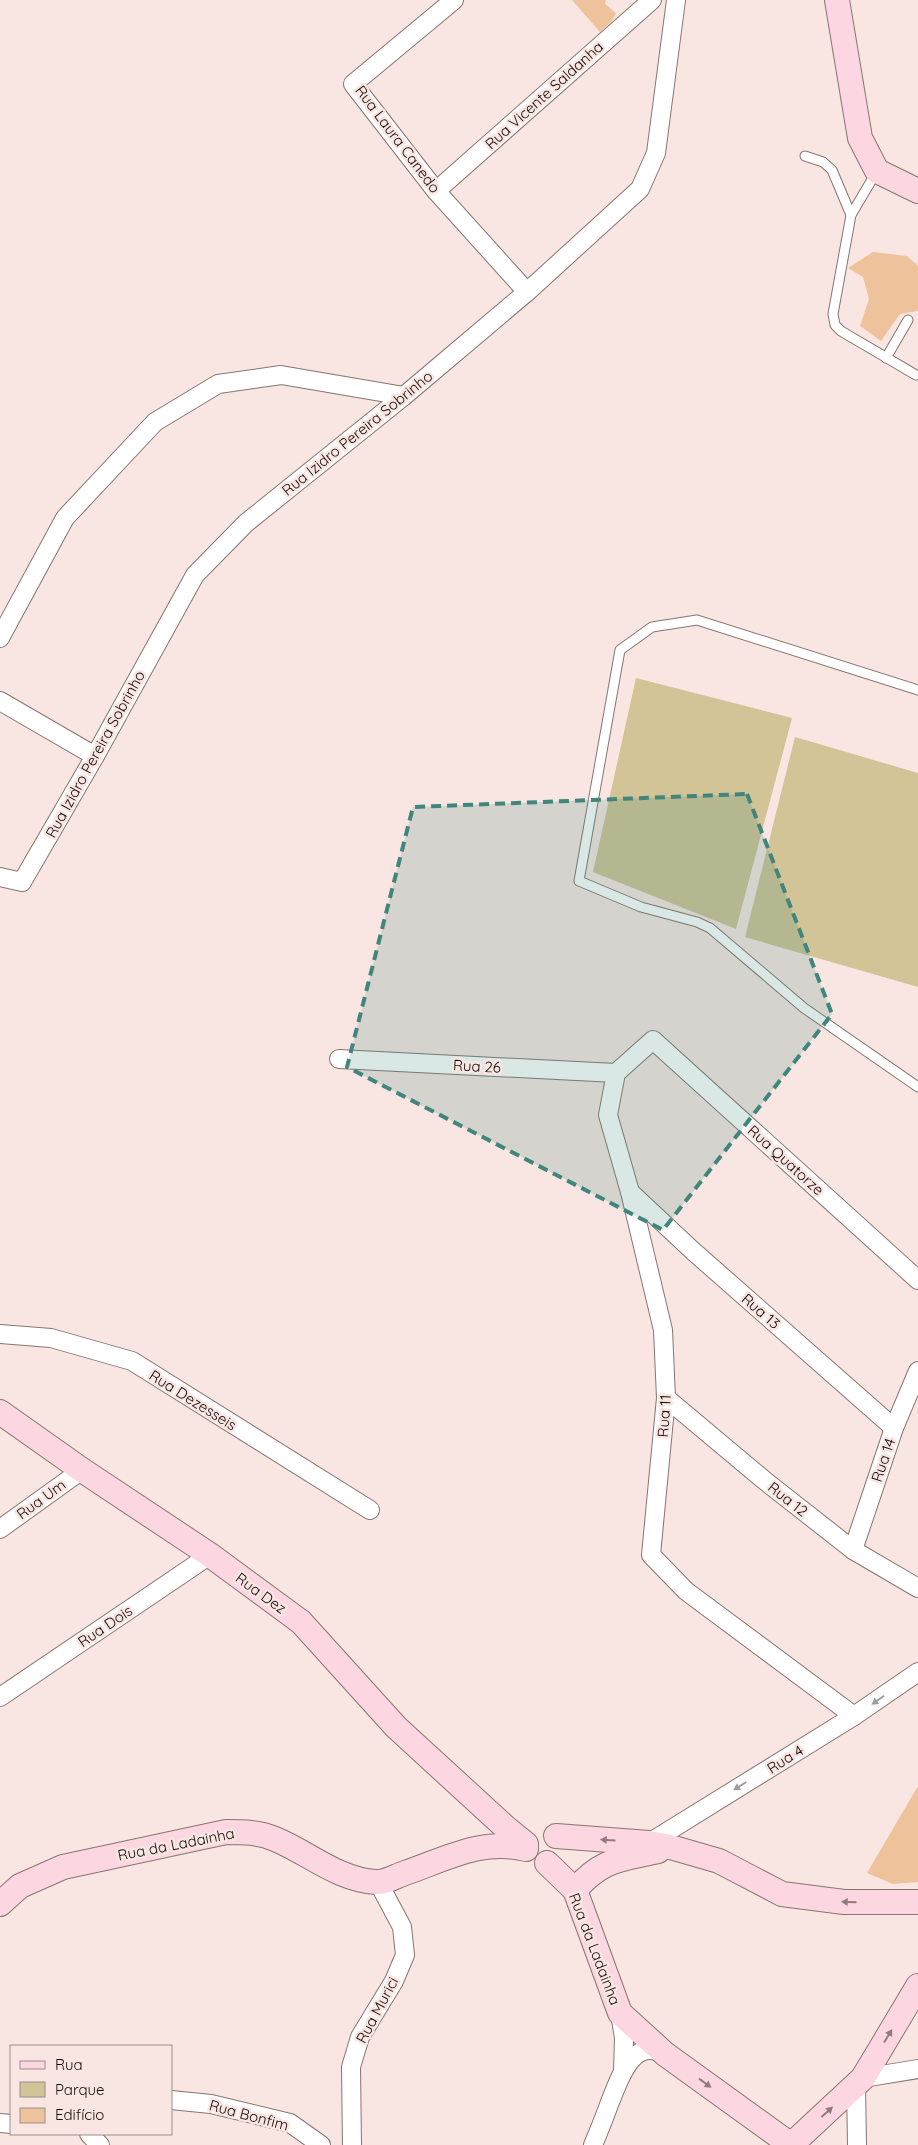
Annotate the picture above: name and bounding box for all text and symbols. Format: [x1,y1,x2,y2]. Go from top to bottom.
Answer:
street label: Rua Vicente Saldanha [481,37,607,153]
street label: Rua Laura Canedo [351,81,445,197]
street label: Rua Izidro Pereira Sobrinho [278,366,436,500]
street label: Rua Izidro Pereira Sobrinho [41,667,149,841]
street label: Rua 26 [453,1055,501,1077]
street label: Rua Quatorze [744,1121,828,1199]
street label: Rua 13 [738,1289,784,1333]
street label: Rua Dezesseis [146,1366,240,1434]
street label: Rua 11 [653,1394,675,1438]
street label: Rua 14 [867,1436,899,1484]
street label: Rua Um [13,1475,69,1523]
street label: Rua 12 [764,1478,812,1520]
street label: Rua Dez [232,1568,290,1618]
street label: Rua Dois [74,1601,136,1651]
one-way arrow [871,1695,885,1705]
street label: Rua 4 [763,1740,807,1778]
one-way arrow [734,1782,747,1791]
street label: Rua da Ladainha [116,1823,236,1865]
one-way arrow [600,1835,616,1843]
street label: Rua da Ladainha [565,1890,625,2008]
one-way arrow [840,1898,856,1906]
street label: Rua Murici [352,1974,402,2046]
one-way arrow [884,2030,893,2043]
legend [10,2045,172,2135]
text: Rua [55,2055,83,2074]
one-way arrow [698,2077,711,2088]
text: Parque [55,2080,105,2099]
street label: Rua Bonfim [207,2095,291,2135]
text: Edifício [55,2105,104,2124]
one-way arrow [820,2106,832,2118]

